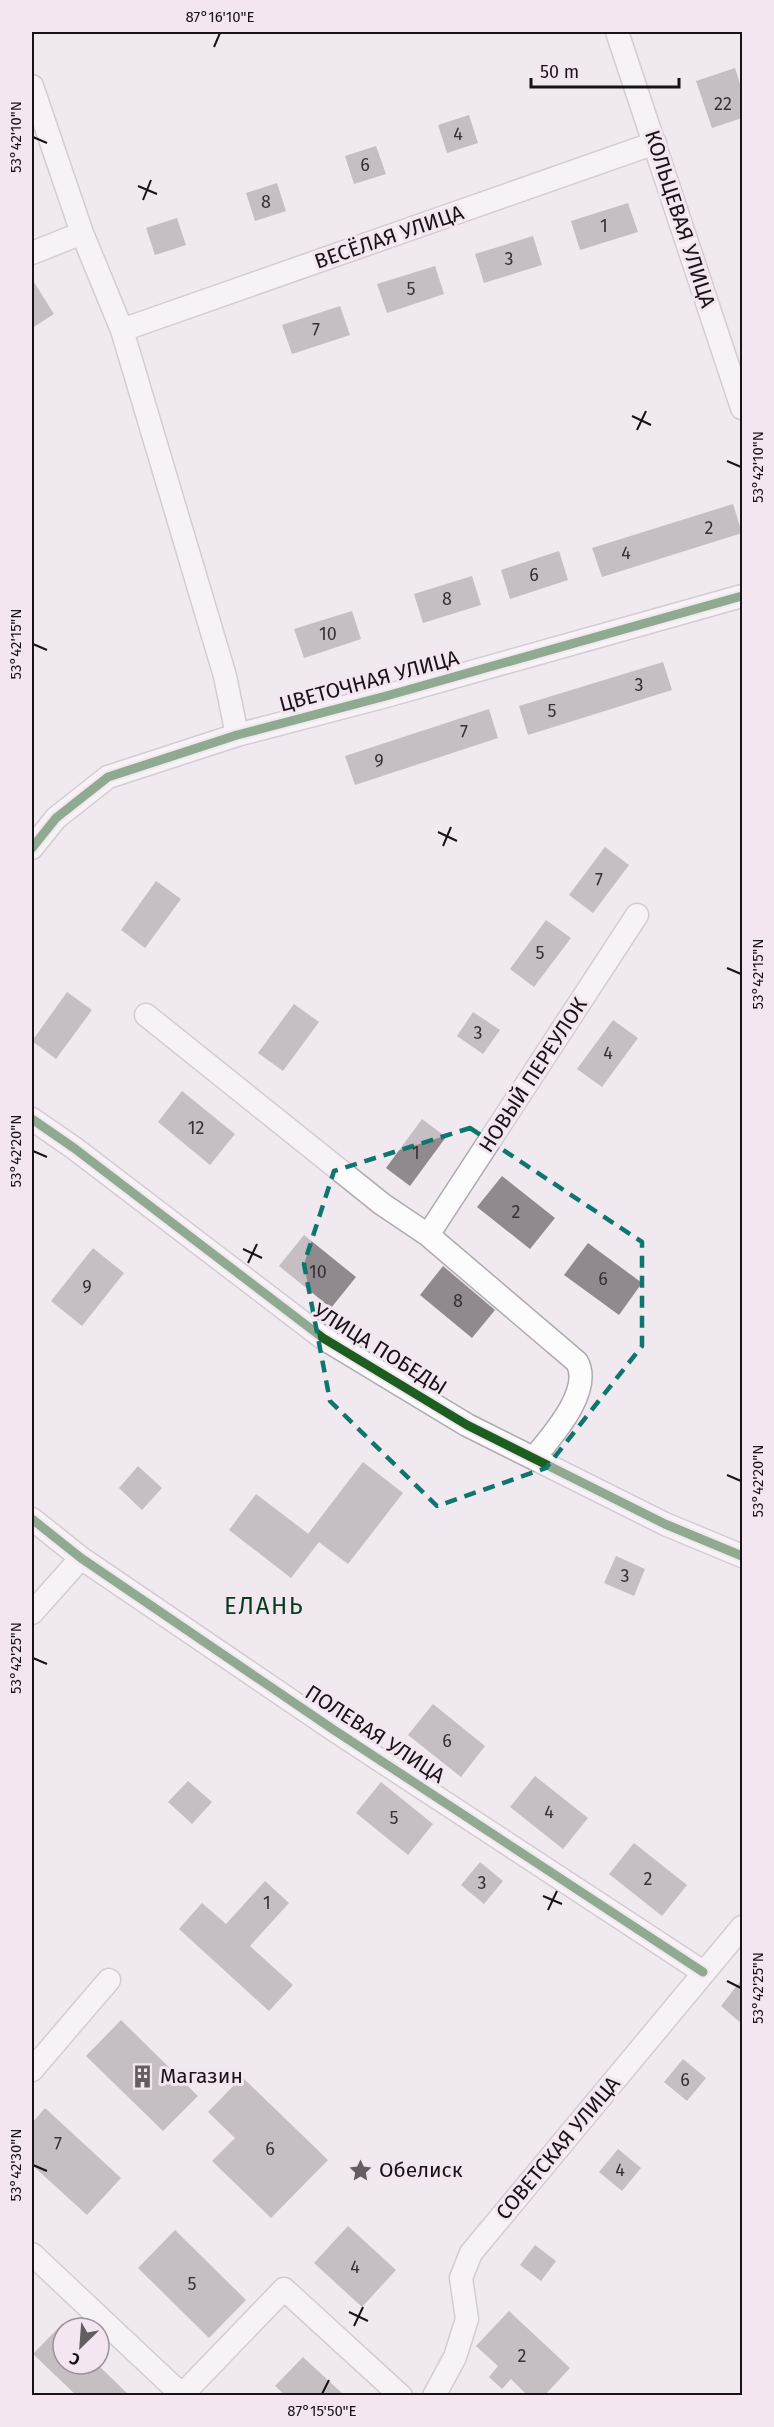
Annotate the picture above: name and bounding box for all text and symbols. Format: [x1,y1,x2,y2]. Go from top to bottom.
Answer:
text: 87°16'10"E [186,8,254,26]
scale bar [531,51,680,89]
text: 50 m [540,61,579,83]
house number: 22 [714,93,732,115]
text: 53°42'10"N [7,101,25,173]
house number: 4 [453,123,463,145]
street label: КОЛЬЦЕВАЯ УЛИЦА [639,127,721,311]
house number: 6 [360,154,370,176]
house number: 8 [261,191,271,213]
street label: ВЕСЁЛАЯ УЛИЦА [311,199,467,275]
house number: 1 [600,215,608,237]
house number: 3 [505,248,513,270]
house number: 5 [406,278,416,300]
house number: 7 [312,319,320,341]
text: 53°42'10"N [749,431,767,503]
house number: 2 [705,517,714,539]
house number: 4 [621,542,631,564]
house number: 6 [529,564,539,586]
house number: 8 [442,588,452,610]
text: 53°42'15"N [7,609,25,679]
house number: 10 [319,623,337,645]
street label: ЦВЕТОЧНАЯ УЛИЦА [276,644,462,718]
house number: 3 [635,674,643,696]
house number: 5 [547,700,557,722]
house number: 7 [460,721,468,743]
house number: 9 [374,750,384,772]
house number: 7 [595,869,603,891]
text: 53°42'15"N [749,939,767,1009]
house number: 5 [535,942,545,964]
street label: НОВЫЙ ПЕРЕУЛОК [473,992,593,1157]
house number: 3 [474,1022,482,1044]
house number: 4 [603,1042,613,1064]
text: 53°42'20"N [7,1114,25,1188]
house number: 12 [188,1117,204,1139]
house number: 1 [412,1142,420,1164]
house number: 2 [512,1201,521,1223]
house number: 10 [309,1261,327,1283]
house number: 6 [598,1268,608,1290]
house number: 9 [82,1276,92,1298]
house number: 8 [453,1290,463,1312]
street label: УЛИЦА ПОБЕДЫ [308,1297,452,1401]
text: 53°42'20"N [749,1444,767,1518]
house number: 3 [621,1565,629,1587]
district label: ЕЛАНЬ [224,1592,304,1620]
text: 53°42'25"N [7,1622,25,1694]
street label: ПОЛЕВАЯ УЛИЦА [300,1679,450,1789]
house number: 6 [442,1730,452,1752]
house number: 4 [544,1801,554,1823]
house number: 5 [389,1807,399,1829]
house number: 2 [644,1868,653,1890]
house number: 3 [478,1872,486,1894]
house number: 1 [263,1892,271,1914]
text: 53°42'25"N [749,1952,767,2024]
building icon: Магазин [129,2063,155,2089]
place label: Магазин [160,2063,243,2089]
house number: 6 [680,2069,690,2091]
street label: СОВЕТСКАЯ УЛИЦА [490,2071,626,2225]
text: 53°42'30"N [7,2128,25,2202]
house number: 7 [54,2133,62,2155]
house number: 6 [265,2138,275,2160]
place icon: Обелиск [348,2157,374,2183]
place label: Обелиск [379,2157,463,2183]
house number: 4 [615,2159,625,2181]
house number: 4 [350,2256,360,2278]
house number: 5 [187,2273,197,2295]
north arrow [51,2316,111,2376]
house number: 2 [518,2345,527,2367]
text: С [66,2348,83,2370]
text: 87°15'50"E [287,2402,357,2420]

